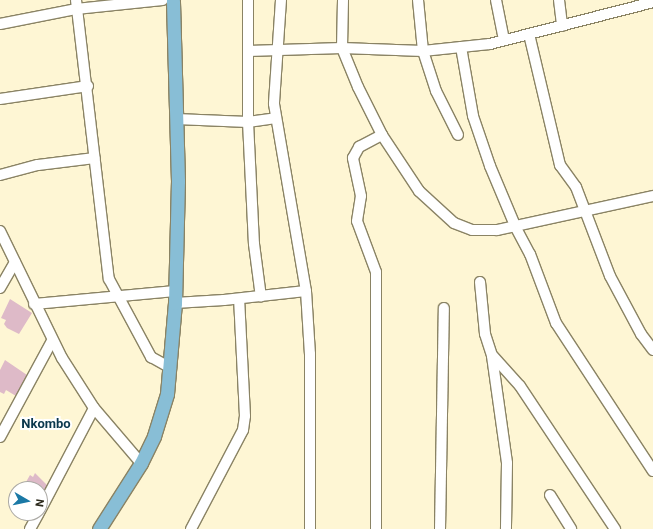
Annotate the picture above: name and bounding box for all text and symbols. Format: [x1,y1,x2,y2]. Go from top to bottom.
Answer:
district label: Nkombo [21,416,71,432]
north arrow [8,481,48,521]
text: N [32,498,46,508]

